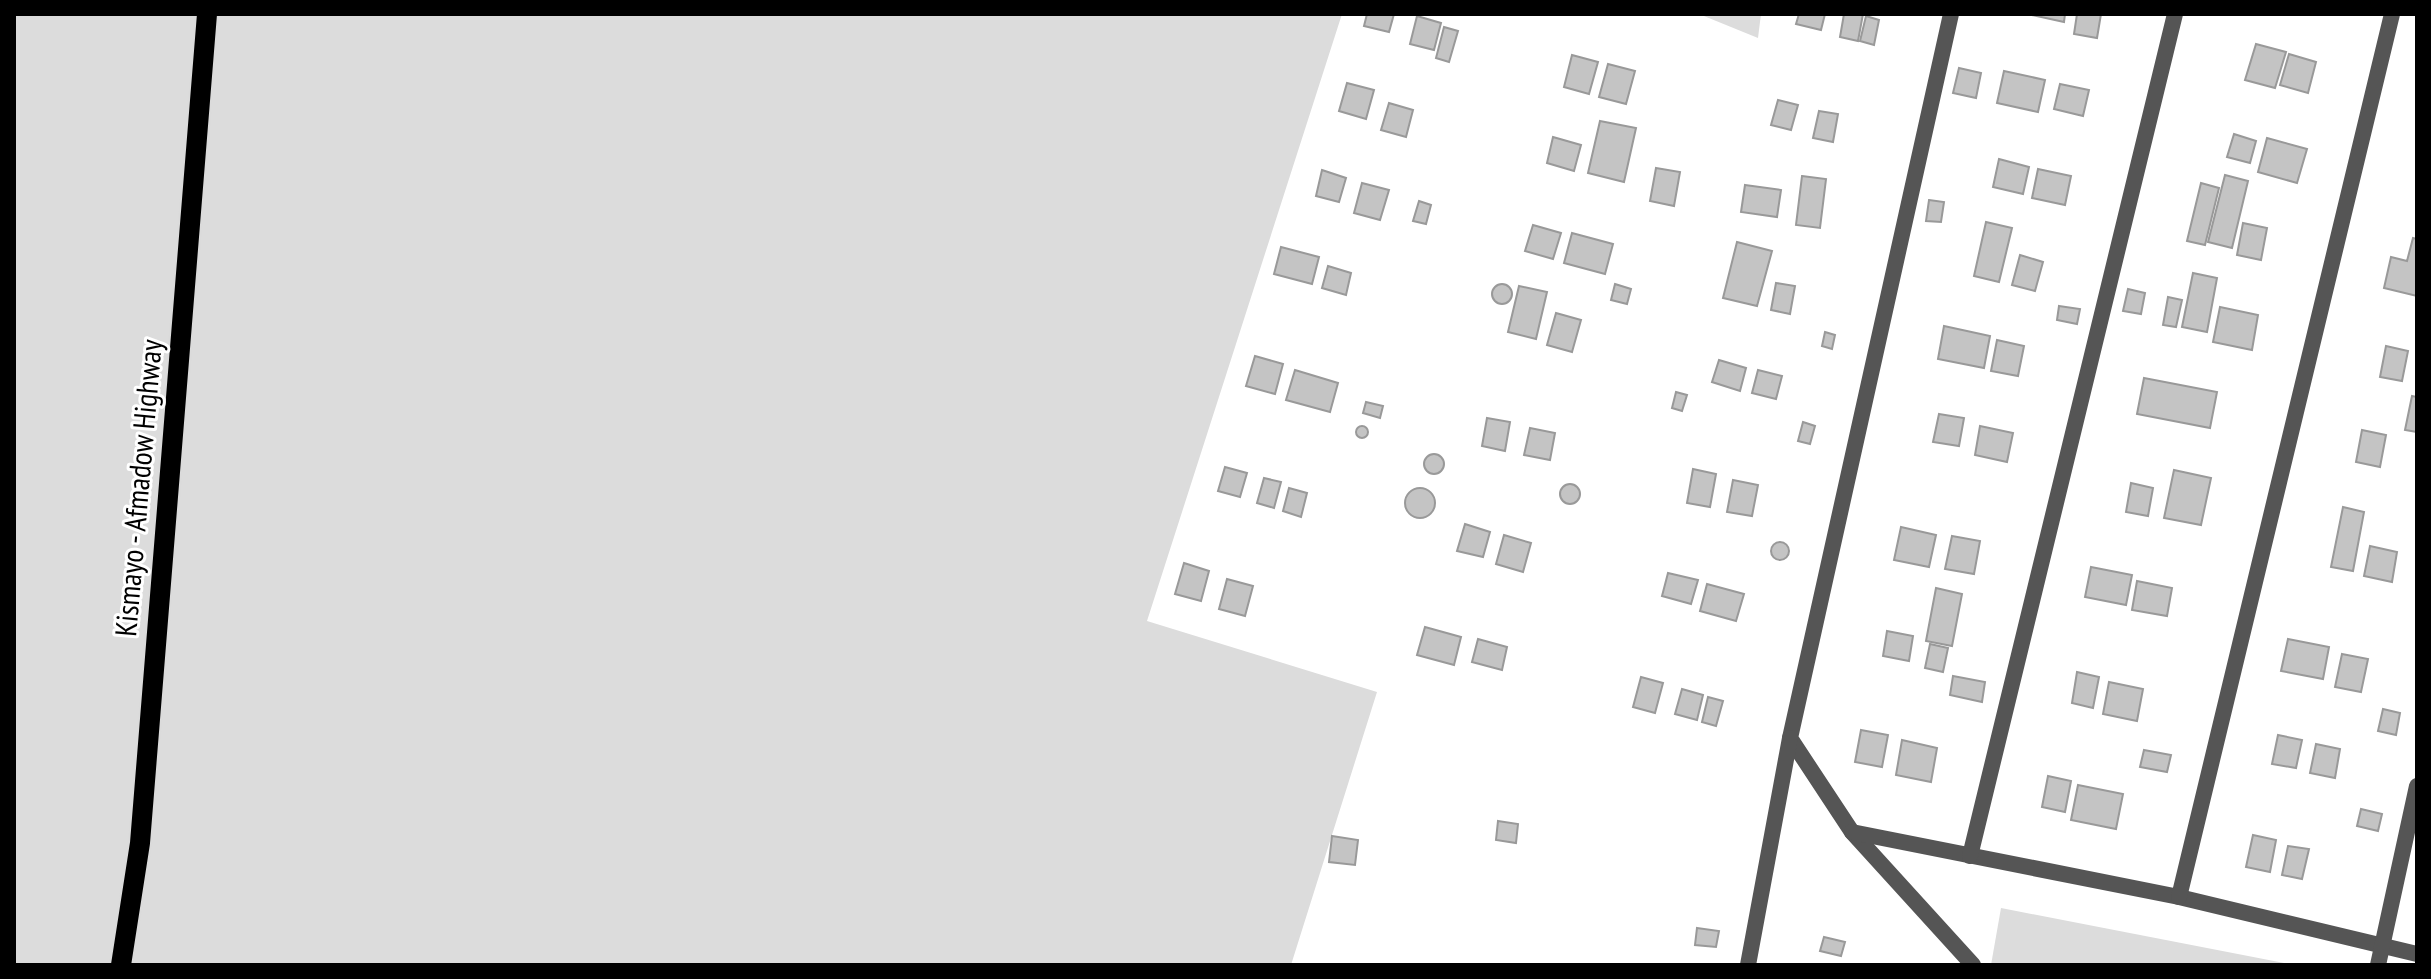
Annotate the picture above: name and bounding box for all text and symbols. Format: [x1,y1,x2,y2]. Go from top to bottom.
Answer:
street label: Kismayo - Afmadow Highway [105,337,170,638]

